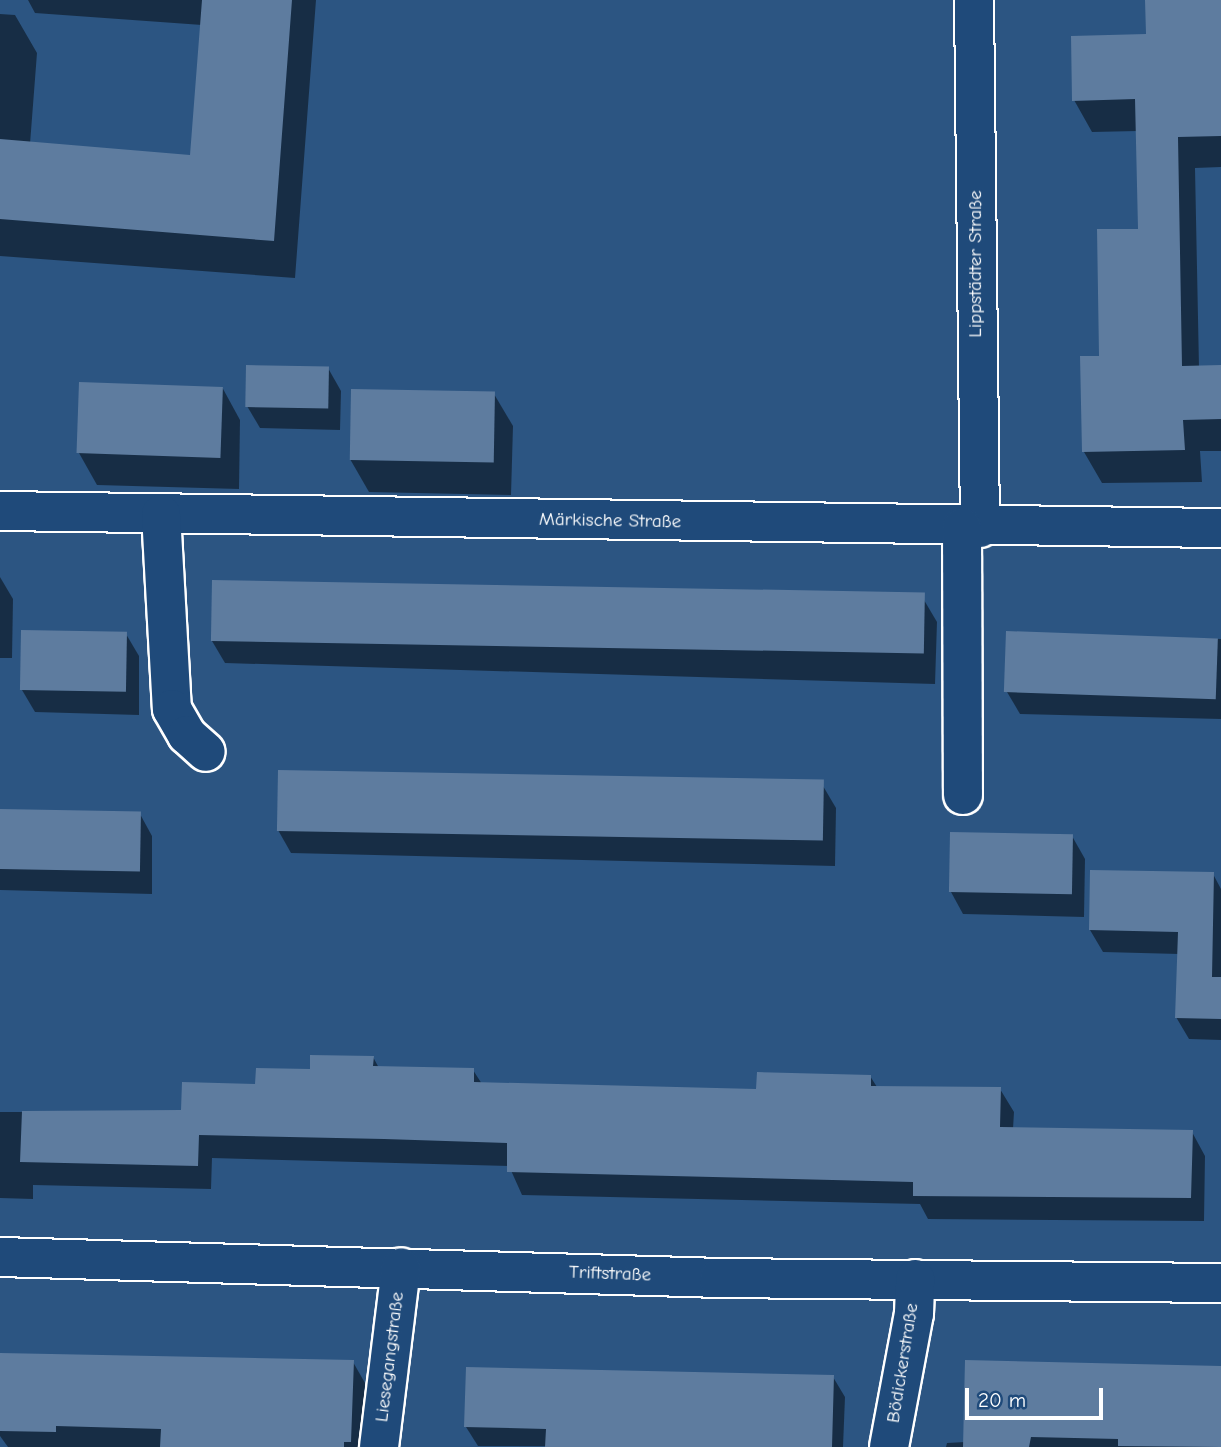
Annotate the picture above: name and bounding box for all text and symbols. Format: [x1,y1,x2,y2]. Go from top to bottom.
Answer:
street label: Lippstädter Straße [965,190,987,338]
street label: Märkische Straße [539,508,681,534]
street label: Triftstraße [568,1261,652,1287]
street label: Liesegangstraße [371,1291,409,1423]
street label: Bödickerstraße [882,1301,924,1425]
scale bar [969,1374,1107,1418]
text: 20 m [978,1388,1026,1412]

